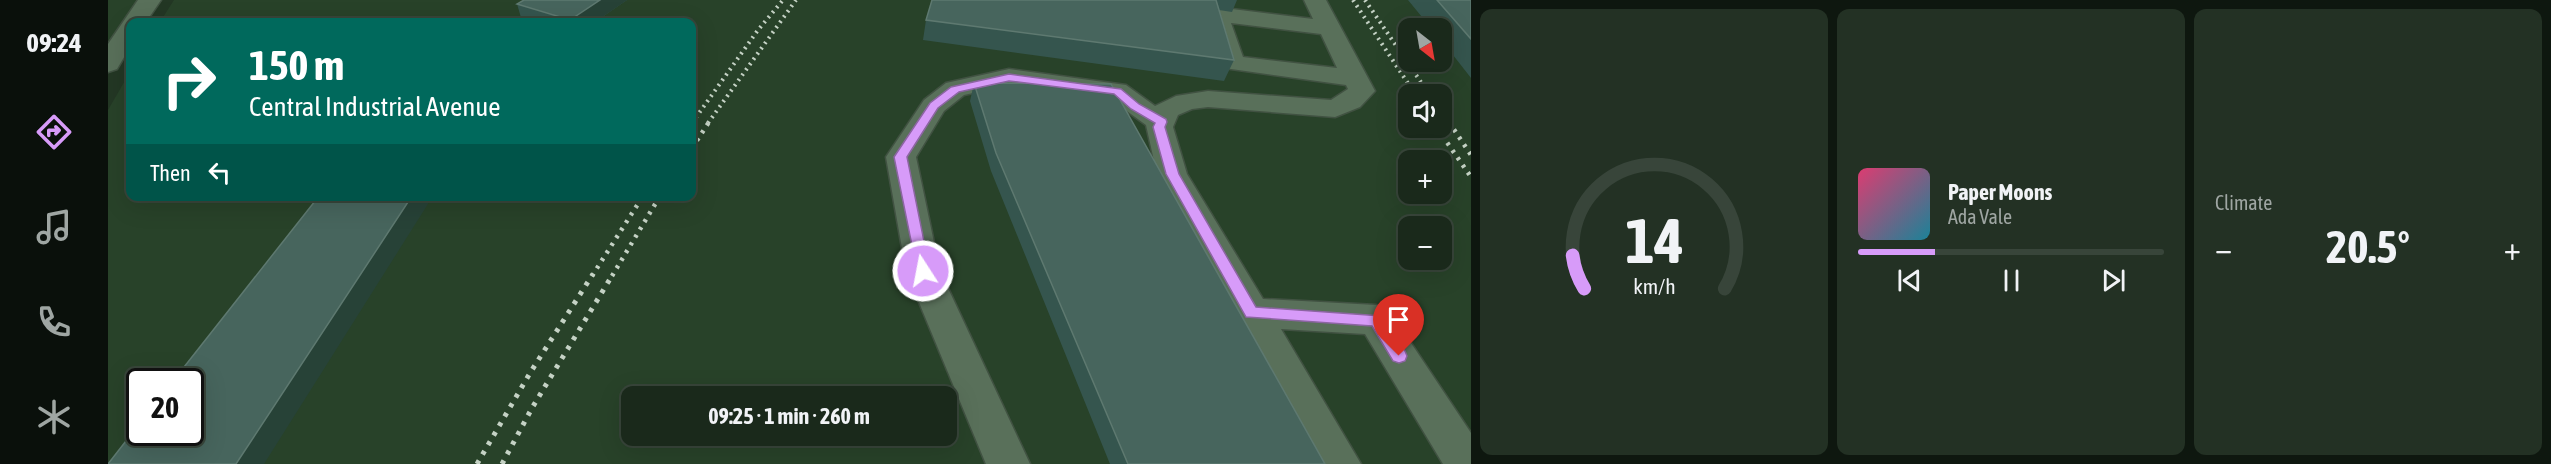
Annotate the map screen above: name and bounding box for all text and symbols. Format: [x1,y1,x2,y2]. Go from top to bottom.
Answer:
north arrow [1398,18,1452,72]
map controls [1398,18,1452,270]
text: 09:24 [26,27,82,58]
text: 150 m [249,41,344,89]
icon: right [150,42,228,120]
button: sound [1398,84,1452,138]
text: Central Industrial Avenue [249,91,501,122]
icon: directions [33,111,75,153]
button: + [1398,150,1452,204]
icon: left [203,156,236,189]
text: Then [150,160,191,186]
text: Paper Moons [1948,179,2052,205]
text: Climate [2215,191,2272,214]
text: 14 [1625,205,1683,276]
text: Ada Vale [1948,205,2012,228]
icon: music [33,206,75,248]
button: − [1398,216,1452,270]
text: 20.5° [2326,221,2410,273]
text: − [2215,229,2232,267]
text: + [2504,229,2521,267]
position arrow [891,239,955,303]
icon: previous [1893,264,1926,297]
icon: pause [1995,264,2028,297]
icon: next [2097,264,2130,297]
text: km/h [1633,274,1675,299]
pin [1373,294,1424,356]
icon: phone [33,301,75,343]
icon: arrive [1382,303,1415,336]
speed limit sign: 20 [126,368,204,446]
icon: climate [33,396,75,438]
text: 09:25 · 1 min · 260 m [708,403,870,429]

